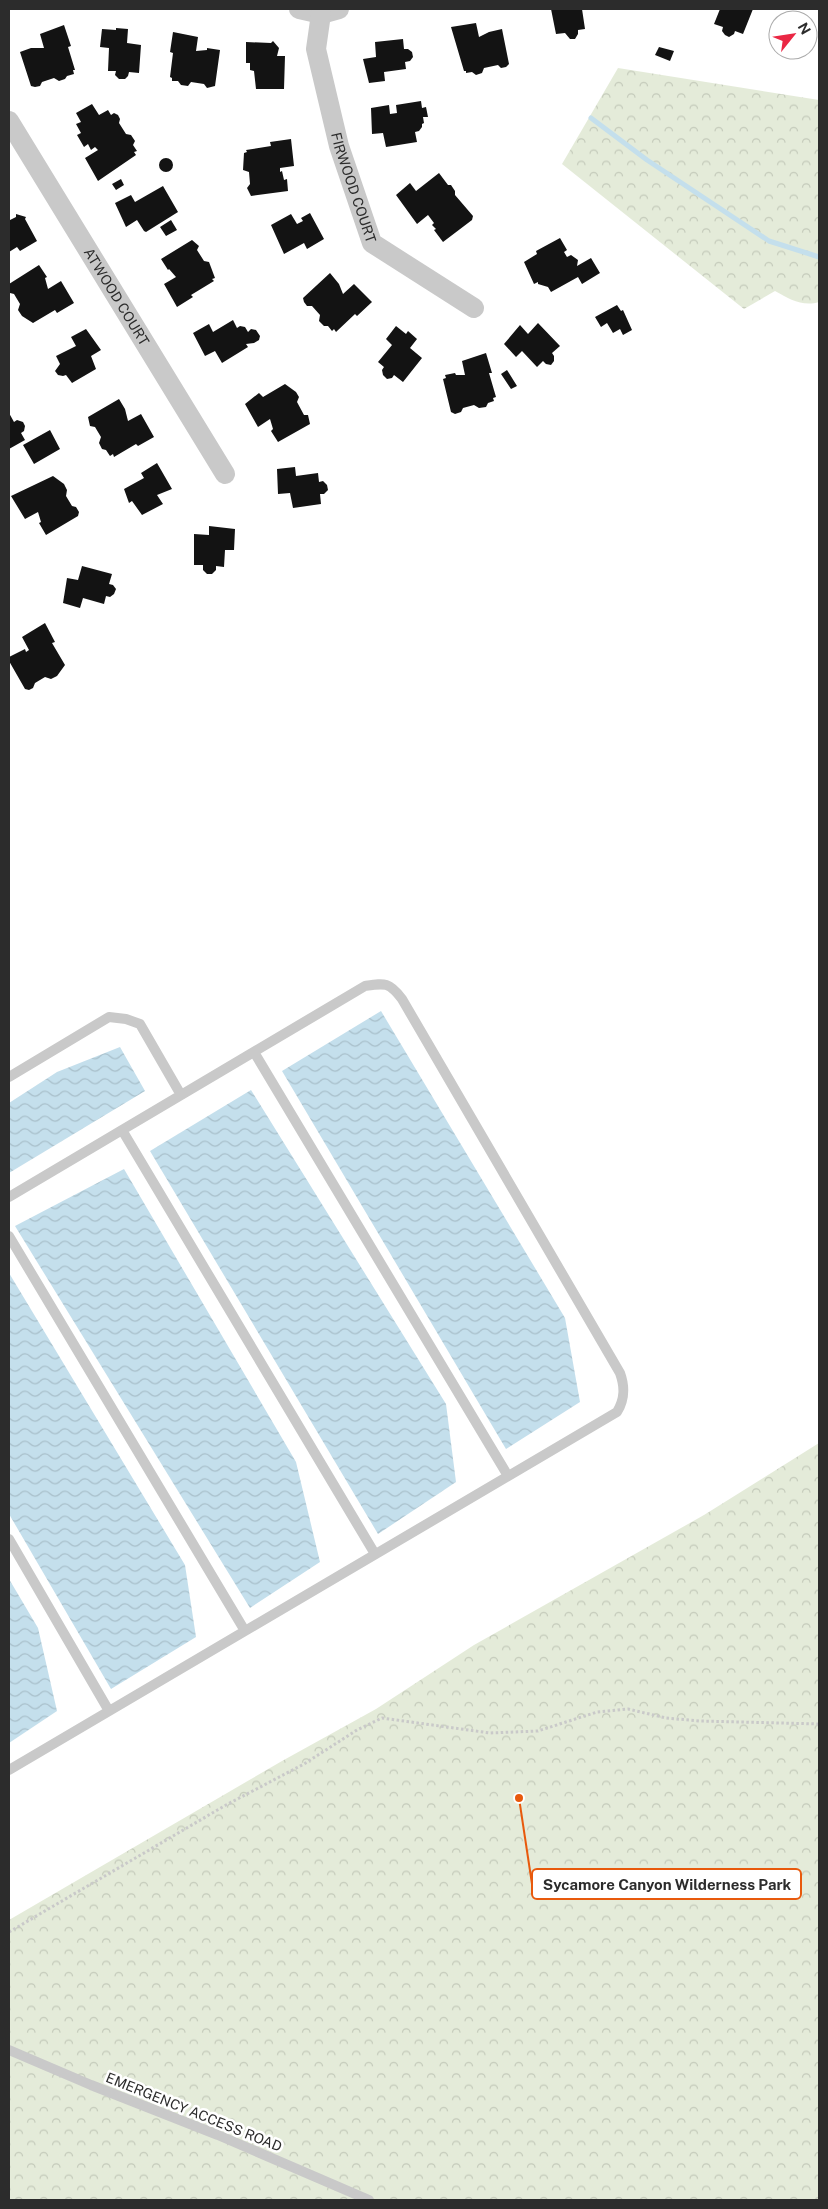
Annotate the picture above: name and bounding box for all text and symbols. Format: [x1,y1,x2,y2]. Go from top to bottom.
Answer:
north arrow [768,10,818,60]
text: N [795,20,814,37]
street label: FIRWOOD COURT [328,131,379,245]
street label: ATWOOD COURT [81,245,152,348]
callout: Sycamore Canyon Wilderness Park [532,1869,801,1899]
text: Sycamore Canyon Wilderness Park [543,1876,792,1893]
street label: EMERGENCY ACCESS ROAD [104,2069,284,2155]

